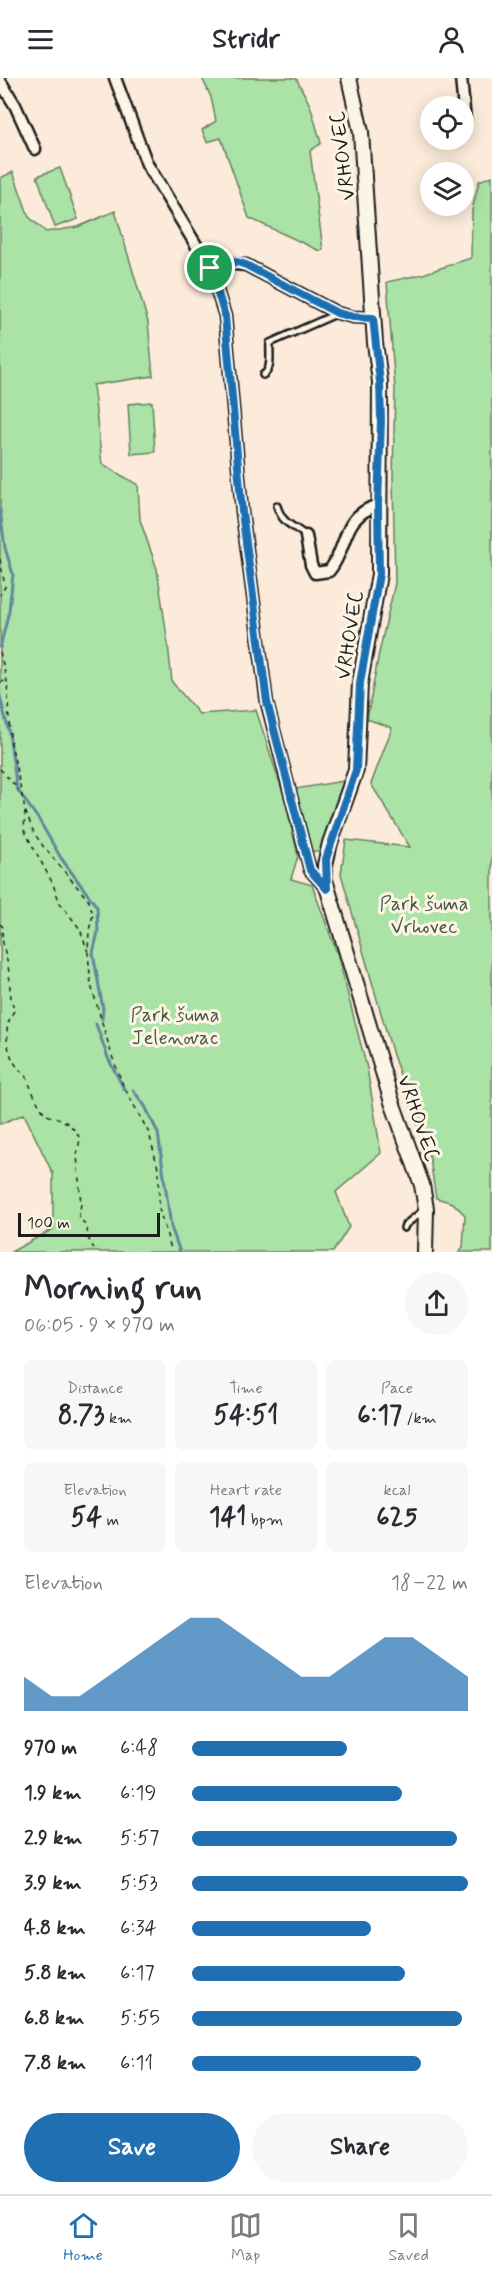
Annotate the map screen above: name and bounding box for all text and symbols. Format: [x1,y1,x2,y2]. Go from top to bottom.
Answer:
text: Stridr [212,22,280,57]
icon: menu [24,23,57,56]
icon: person [435,23,468,56]
map controls [420,96,474,216]
button: locate [420,96,474,150]
street label: VRHOVEC [325,109,362,202]
button: layers [420,162,474,216]
pin [184,242,235,293]
icon: arrive [193,251,226,284]
street label: VRHOVEC [330,589,371,682]
park label: Park šuma Vrhovec [380,891,468,941]
park label: Park šuma Jelenovac [131,1002,219,1052]
street label: VRHOVEC [390,1072,445,1166]
scale bar [18,1210,160,1238]
text: 100 m [27,1213,70,1234]
text: Morning run [24,1267,202,1311]
button: share [405,1272,468,1335]
text: 06:05 · 9 × 970 m [24,1312,175,1339]
text: Distance [67,1378,123,1399]
text: Time [229,1378,263,1399]
text: Pace [381,1378,413,1399]
text: 8.73 [58,1399,105,1433]
text: 54:51 [213,1399,279,1433]
text: 6:17 [357,1399,402,1433]
text: km [105,1408,132,1429]
text: /km [402,1408,437,1429]
text: Elevation [64,1480,127,1501]
text: Heart rate [210,1480,282,1501]
text: kcal [384,1480,410,1501]
text: 54 [71,1501,102,1535]
text: 141 [209,1501,246,1535]
text: 625 [376,1501,418,1535]
text: m [102,1510,119,1531]
text: bpm [246,1510,283,1531]
text: Elevation [24,1570,103,1597]
text: 18–22 m [391,1570,468,1597]
text: 970 m [24,1735,77,1762]
text: 6:48 [120,1735,158,1762]
text: 1.9 km [24,1780,82,1807]
text: 6:19 [120,1780,156,1807]
text: 2.9 km [24,1825,82,1852]
text: 5:57 [120,1825,159,1852]
text: 3.9 km [24,1870,82,1897]
text: 5:53 [120,1870,158,1897]
text: 4.8 km [24,1915,86,1942]
text: 6:34 [120,1915,157,1942]
text: 5.8 km [24,1960,86,1987]
text: 6:17 [120,1960,155,1987]
text: 6.8 km [24,2005,84,2032]
text: 5:55 [120,2005,160,2032]
text: 7.8 km [24,2050,86,2077]
text: 6:11 [120,2050,153,2077]
button: Save [24,2113,240,2182]
button: Share [252,2113,468,2182]
tab: Home [63,2209,103,2266]
tab: Map [229,2209,262,2266]
tab: Saved [388,2209,429,2266]

